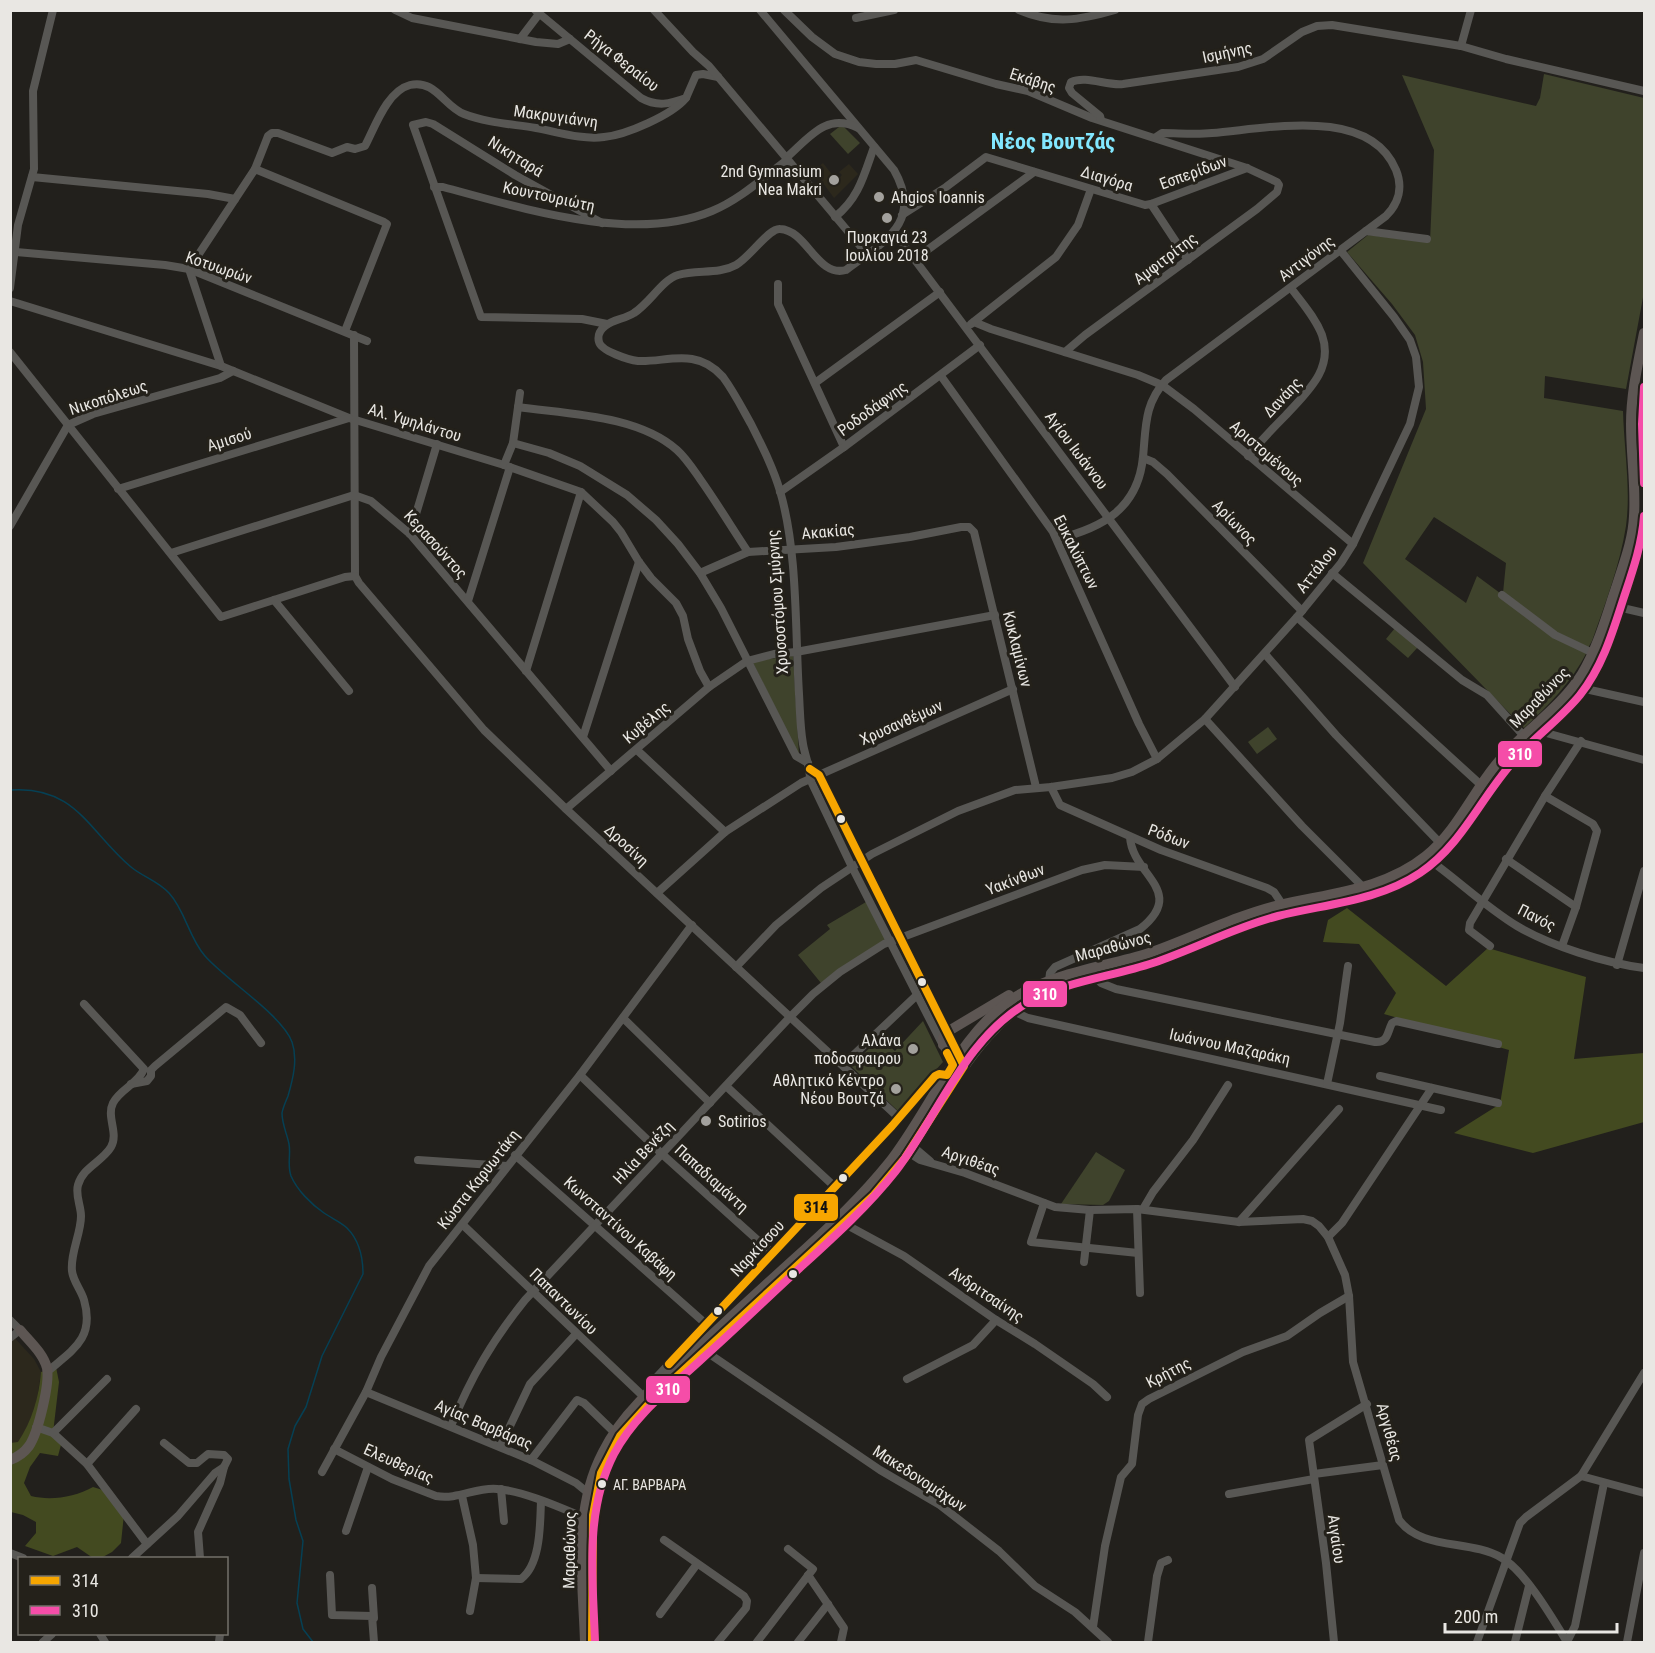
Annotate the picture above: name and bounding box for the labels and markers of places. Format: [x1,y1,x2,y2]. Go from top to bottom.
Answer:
place label: 2nd Gymnasium Nea Makri [720,162,822,199]
marker: 2nd Gymnasium Nea Makri [827,173,841,187]
place label: Ahgios Ioannis [891,188,985,207]
marker: Ahgios Ioannis [872,190,886,204]
marker: Πυρκαγιά 23 Ιουλίου 2018 [880,211,894,225]
place label: Πυρκαγιά 23 Ιουλίου 2018 [845,228,929,265]
unlabelled marker [835,813,847,825]
unlabelled marker [916,976,928,988]
place label: Αλάνα ποδοσφαιρου [814,1031,901,1068]
marker: Αλάνα ποδοσφαιρου [906,1042,920,1056]
place label: Αθλητικό Κέντρο Νέου Βουτζά [773,1071,884,1108]
marker: Αθλητικό Κέντρο Νέου Βουτζά [889,1082,903,1096]
place label: Sotirios [718,1112,767,1131]
marker: Sotirios [699,1114,713,1128]
unlabelled marker [837,1172,849,1184]
unlabelled marker [787,1268,799,1280]
unlabelled marker [712,1305,724,1317]
place label: ΑΓ. ΒΑΡΒΑΡΑ [613,1477,686,1493]
marker: ΑΓ. ΒΑΡΒΑΡΑ [596,1478,608,1490]

